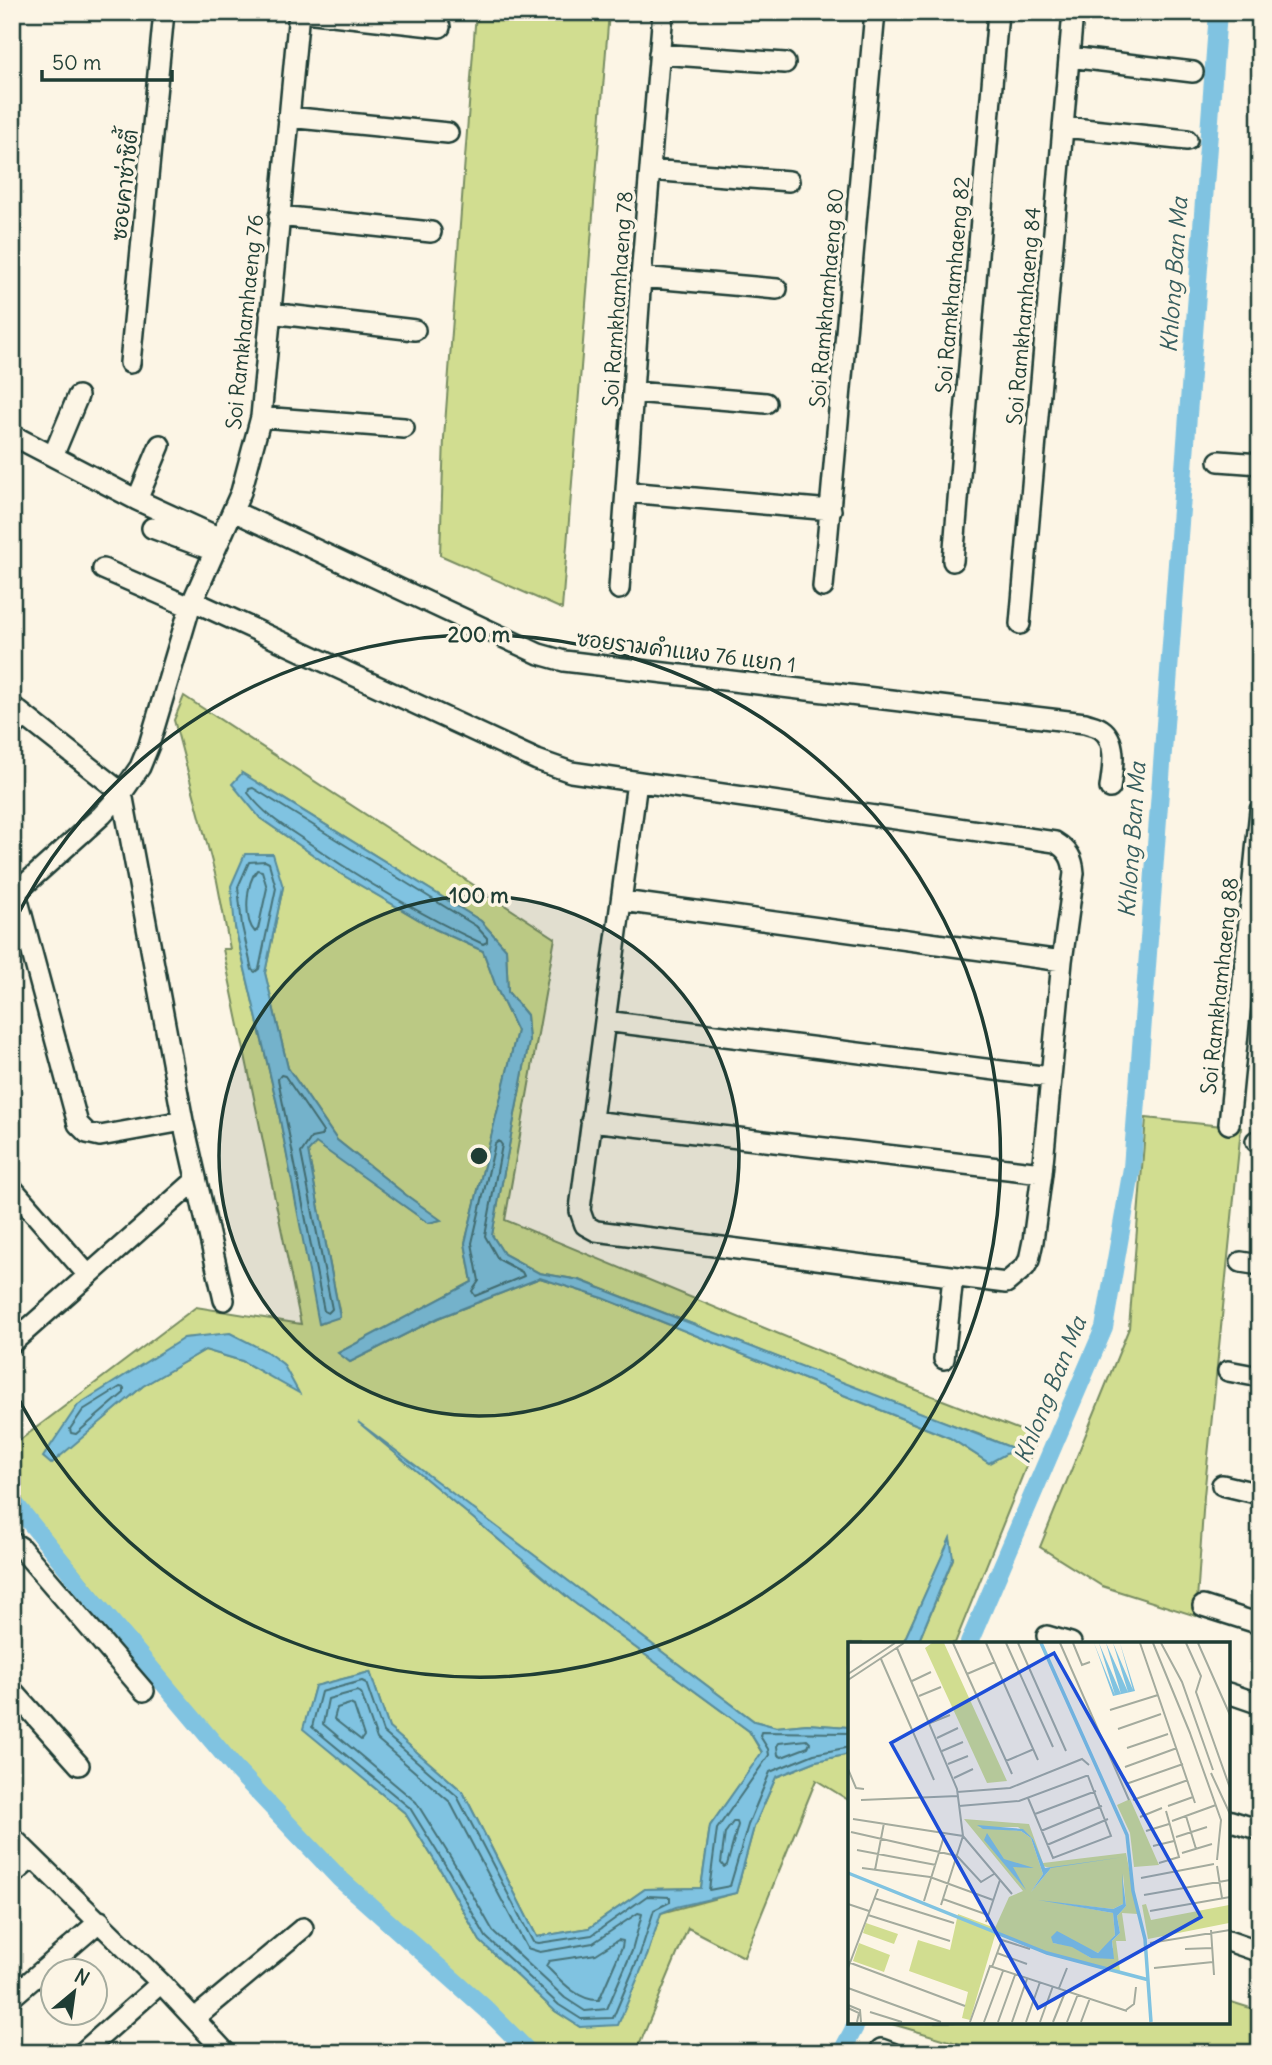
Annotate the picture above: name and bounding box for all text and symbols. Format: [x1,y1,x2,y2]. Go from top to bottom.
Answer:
scale bar [42,38,172,82]
text: 50 m [52,49,101,76]
street label: ซอยคาซ่าซิตี้ [100,125,144,242]
street label: Soi Ramkhamhaeng 82 [930,175,975,395]
street label: Soi Ramkhamhaeng 80 [803,187,850,409]
street label: Soi Ramkhamhaeng 78 [596,190,639,408]
water label: Khlong Ban Ma [1154,194,1194,354]
street label: Soi Ramkhamhaeng 84 [1001,206,1046,426]
street label: Soi Ramkhamhaeng 76 [220,213,269,431]
text: 200 m [448,621,511,648]
street label: ซอยรามคำแหง 76 แยก 1 [575,625,797,678]
water label: Khlong Ban Ma [1112,759,1152,919]
street label: Soi Ramkhamhaeng 88 [1195,876,1244,1096]
text: 100 m [449,882,509,909]
centre of rings [467,1144,491,1168]
water label: Khlong Ban Ma [1007,1310,1093,1467]
inset map [848,1642,1230,2023]
north arrow [38,1956,108,2026]
text: N [71,1963,94,1991]

